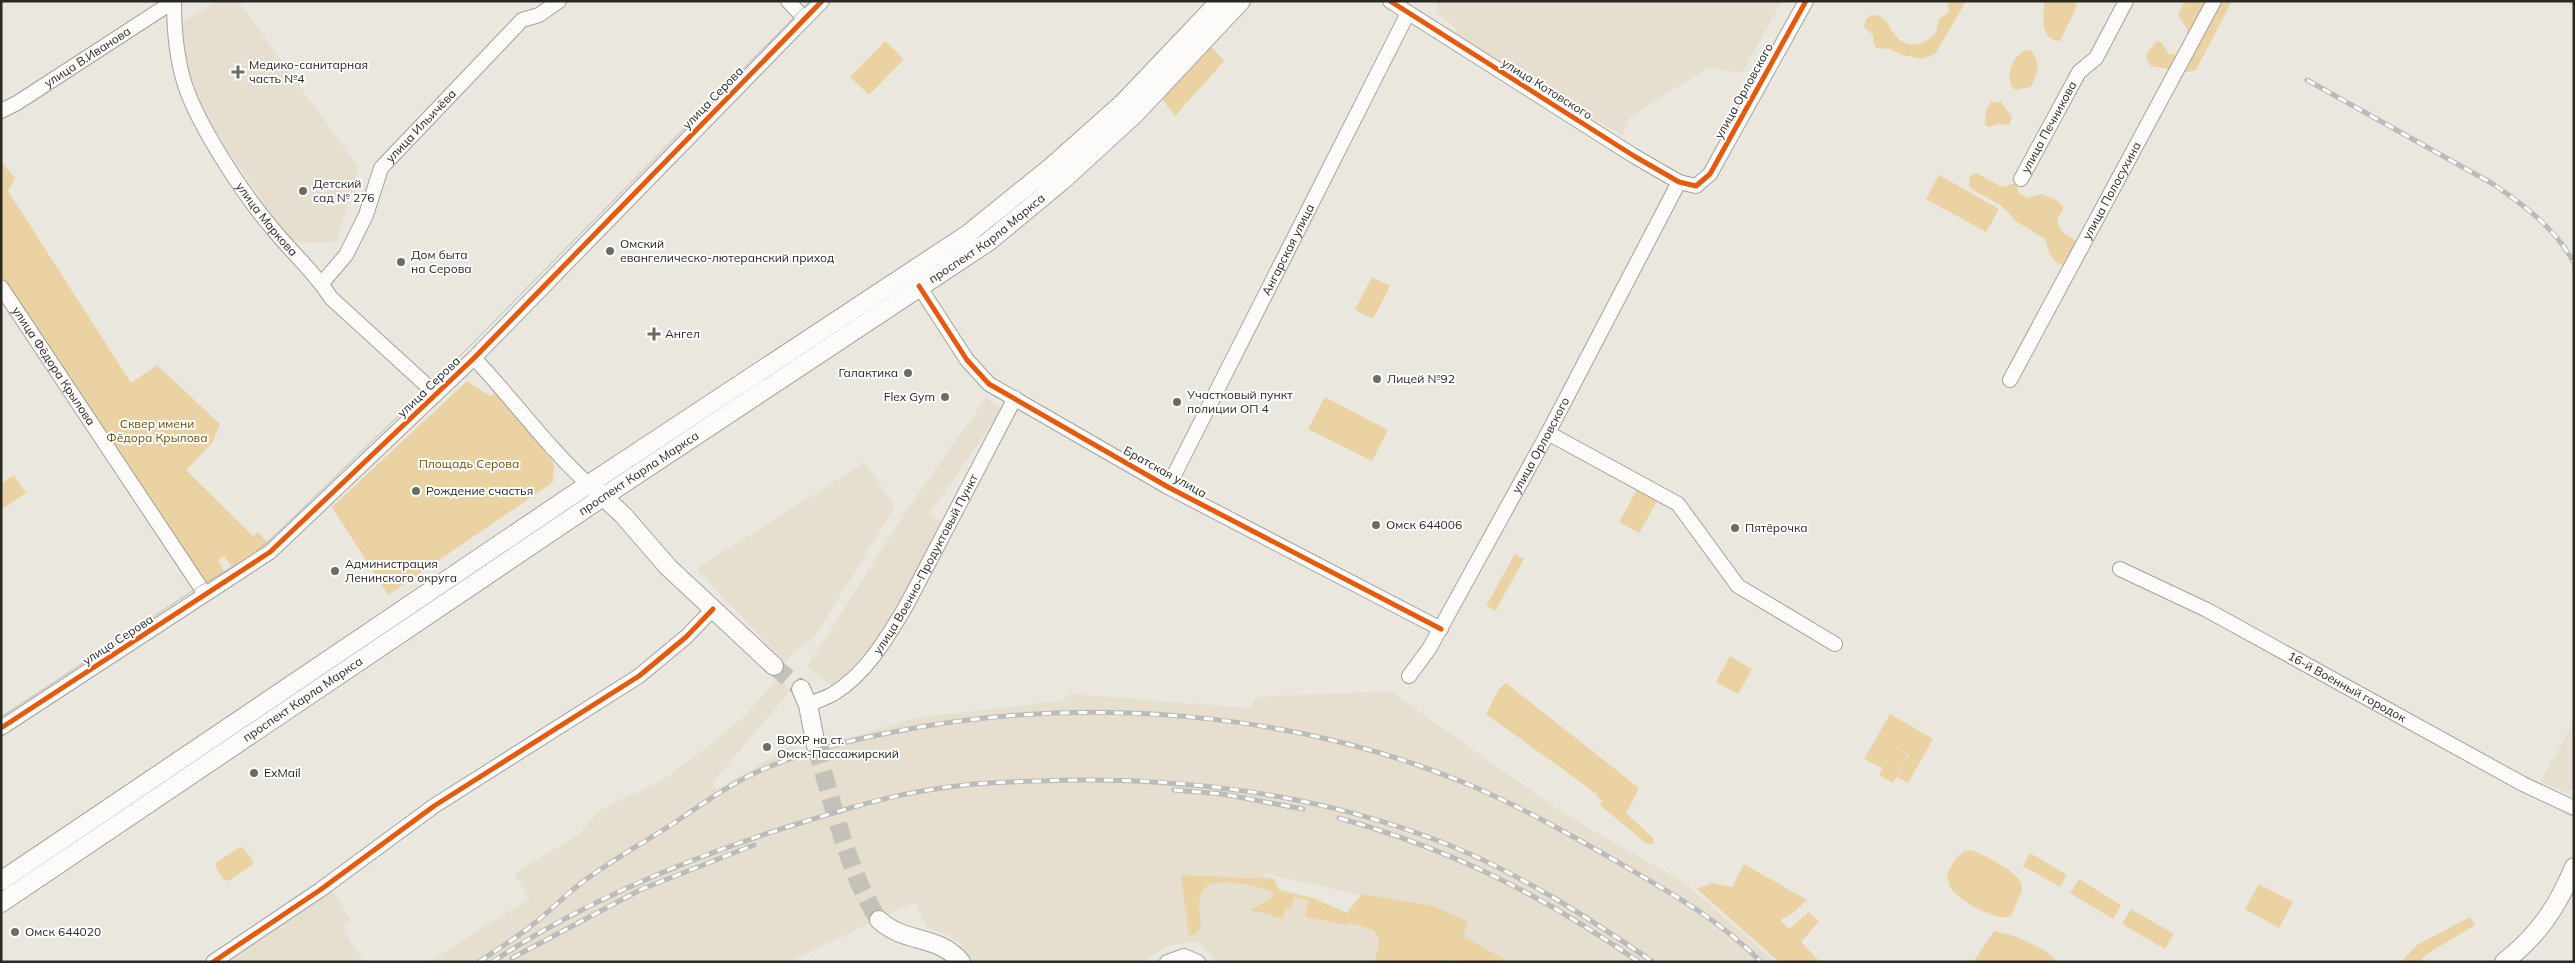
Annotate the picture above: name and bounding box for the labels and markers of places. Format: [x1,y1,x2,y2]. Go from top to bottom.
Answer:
place label: Медико-санитарная часть №4 [249,57,368,86]
marker: Медико-санитарная часть №4 [231,65,245,79]
place label: Детский сад № 276 [313,176,375,205]
marker: Детский сад № 276 [297,185,309,197]
place label: Омский евангелическо-лютеранский приход [620,236,834,265]
marker: Омский евангелическо-лютеранский приход [604,245,616,257]
place label: Дом быта на Серова [411,247,472,276]
marker: Дом быта на Серова [395,256,407,268]
place label: Ангел [665,326,700,341]
marker: Ангел [647,327,661,341]
place label: Галактика [838,365,898,380]
marker: Галактика [902,367,914,379]
place label: Лицей №92 [1387,371,1455,386]
marker: Лицей №92 [1371,373,1383,385]
place label: Участковый пункт полиции ОП 4 [1186,387,1293,416]
place label: Flex Gym [884,389,935,404]
marker: Flex Gym [939,391,951,403]
marker: Участковый пункт полиции ОП 4 [1171,396,1183,408]
place label: Рождение счастья [426,483,533,498]
marker: Рождение счастья [410,485,422,497]
place label: Омск 644006 [1386,517,1462,532]
marker: Омск 644006 [1370,519,1382,531]
place label: Пятёрочка [1745,520,1808,535]
marker: Пятёрочка [1729,522,1741,534]
place label: Администрация Ленинского округа [345,556,457,585]
marker: Администрация Ленинского округа [329,565,341,577]
place label: ВОХР на ст. Омск-Пассажирский [777,732,899,761]
marker: ВОХР на ст. Омск-Пассажирский [761,741,773,753]
place label: ExMail [264,765,301,780]
marker: ExMail [248,767,260,779]
place label: Омск 644020 [25,924,101,939]
marker: Омск 644020 [9,926,21,938]

